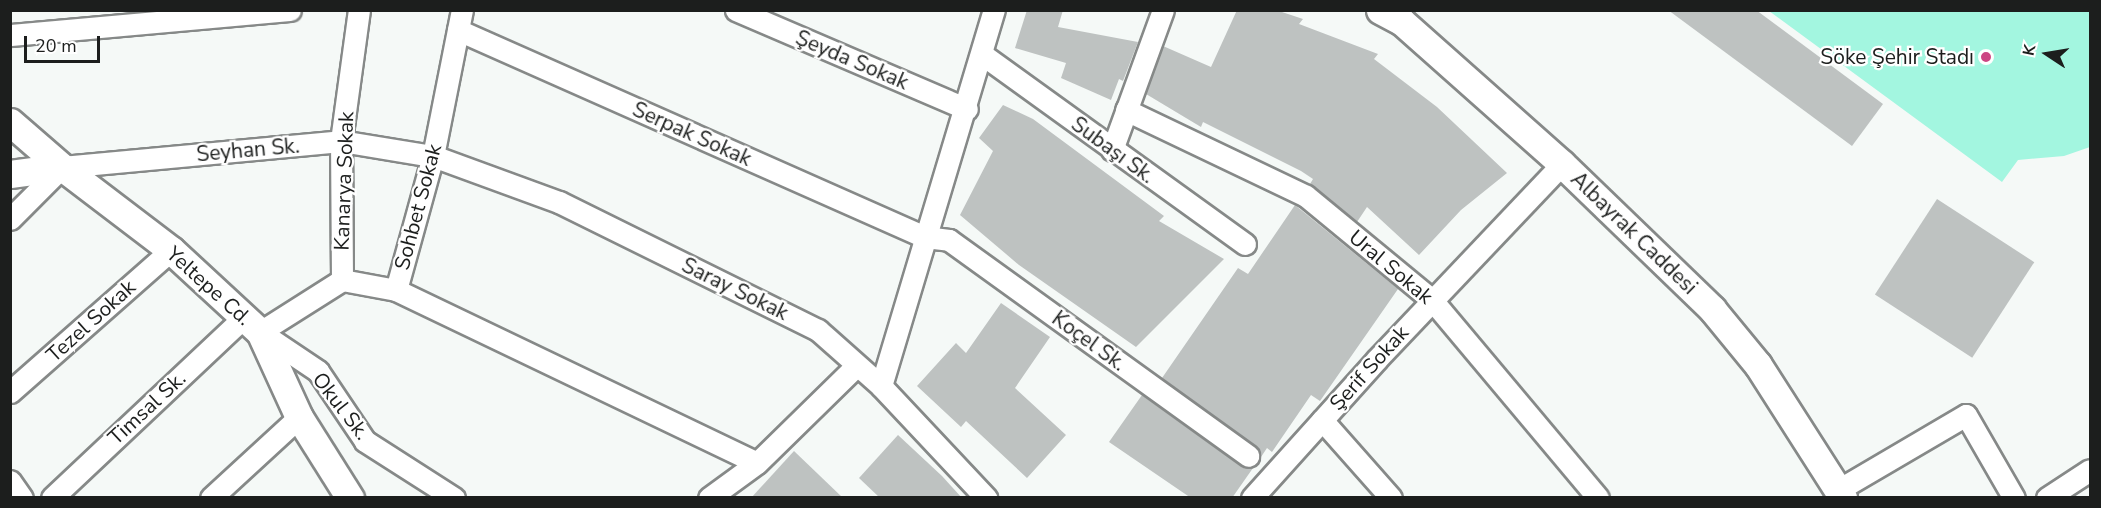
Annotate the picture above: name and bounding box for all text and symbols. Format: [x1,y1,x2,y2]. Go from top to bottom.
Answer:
scale bar [27,24,104,62]
north arrow [2017,24,2077,84]
street label: Şeyda Sokak [792,25,912,95]
text: 20 m [35,34,77,58]
text: K [2018,43,2041,58]
place label: Söke Şehir Stadı [1820,44,1974,70]
marker: Söke Şehir Stadı [1979,50,1993,64]
street label: Serpak Sokak [629,97,755,171]
street label: Kanarya Sokak [329,111,359,251]
street label: Subaşı Sk. [1066,111,1160,189]
street label: Seyhan Sk. [195,133,301,167]
street label: Sohbet Sokak [389,141,447,273]
street label: Albayrak Caddesi [1566,166,1702,300]
street label: Ural Sokak [1344,225,1438,309]
street label: Yeltepe Cd. [161,241,257,331]
street label: Saray Sokak [678,252,792,326]
street label: Tezel Sokak [41,274,141,368]
street label: Koçel Sk. [1047,306,1131,376]
street label: Şerif Sokak [1324,320,1414,416]
street label: Timsal Sk. [103,366,191,450]
street label: Okul Sk. [307,367,375,445]

